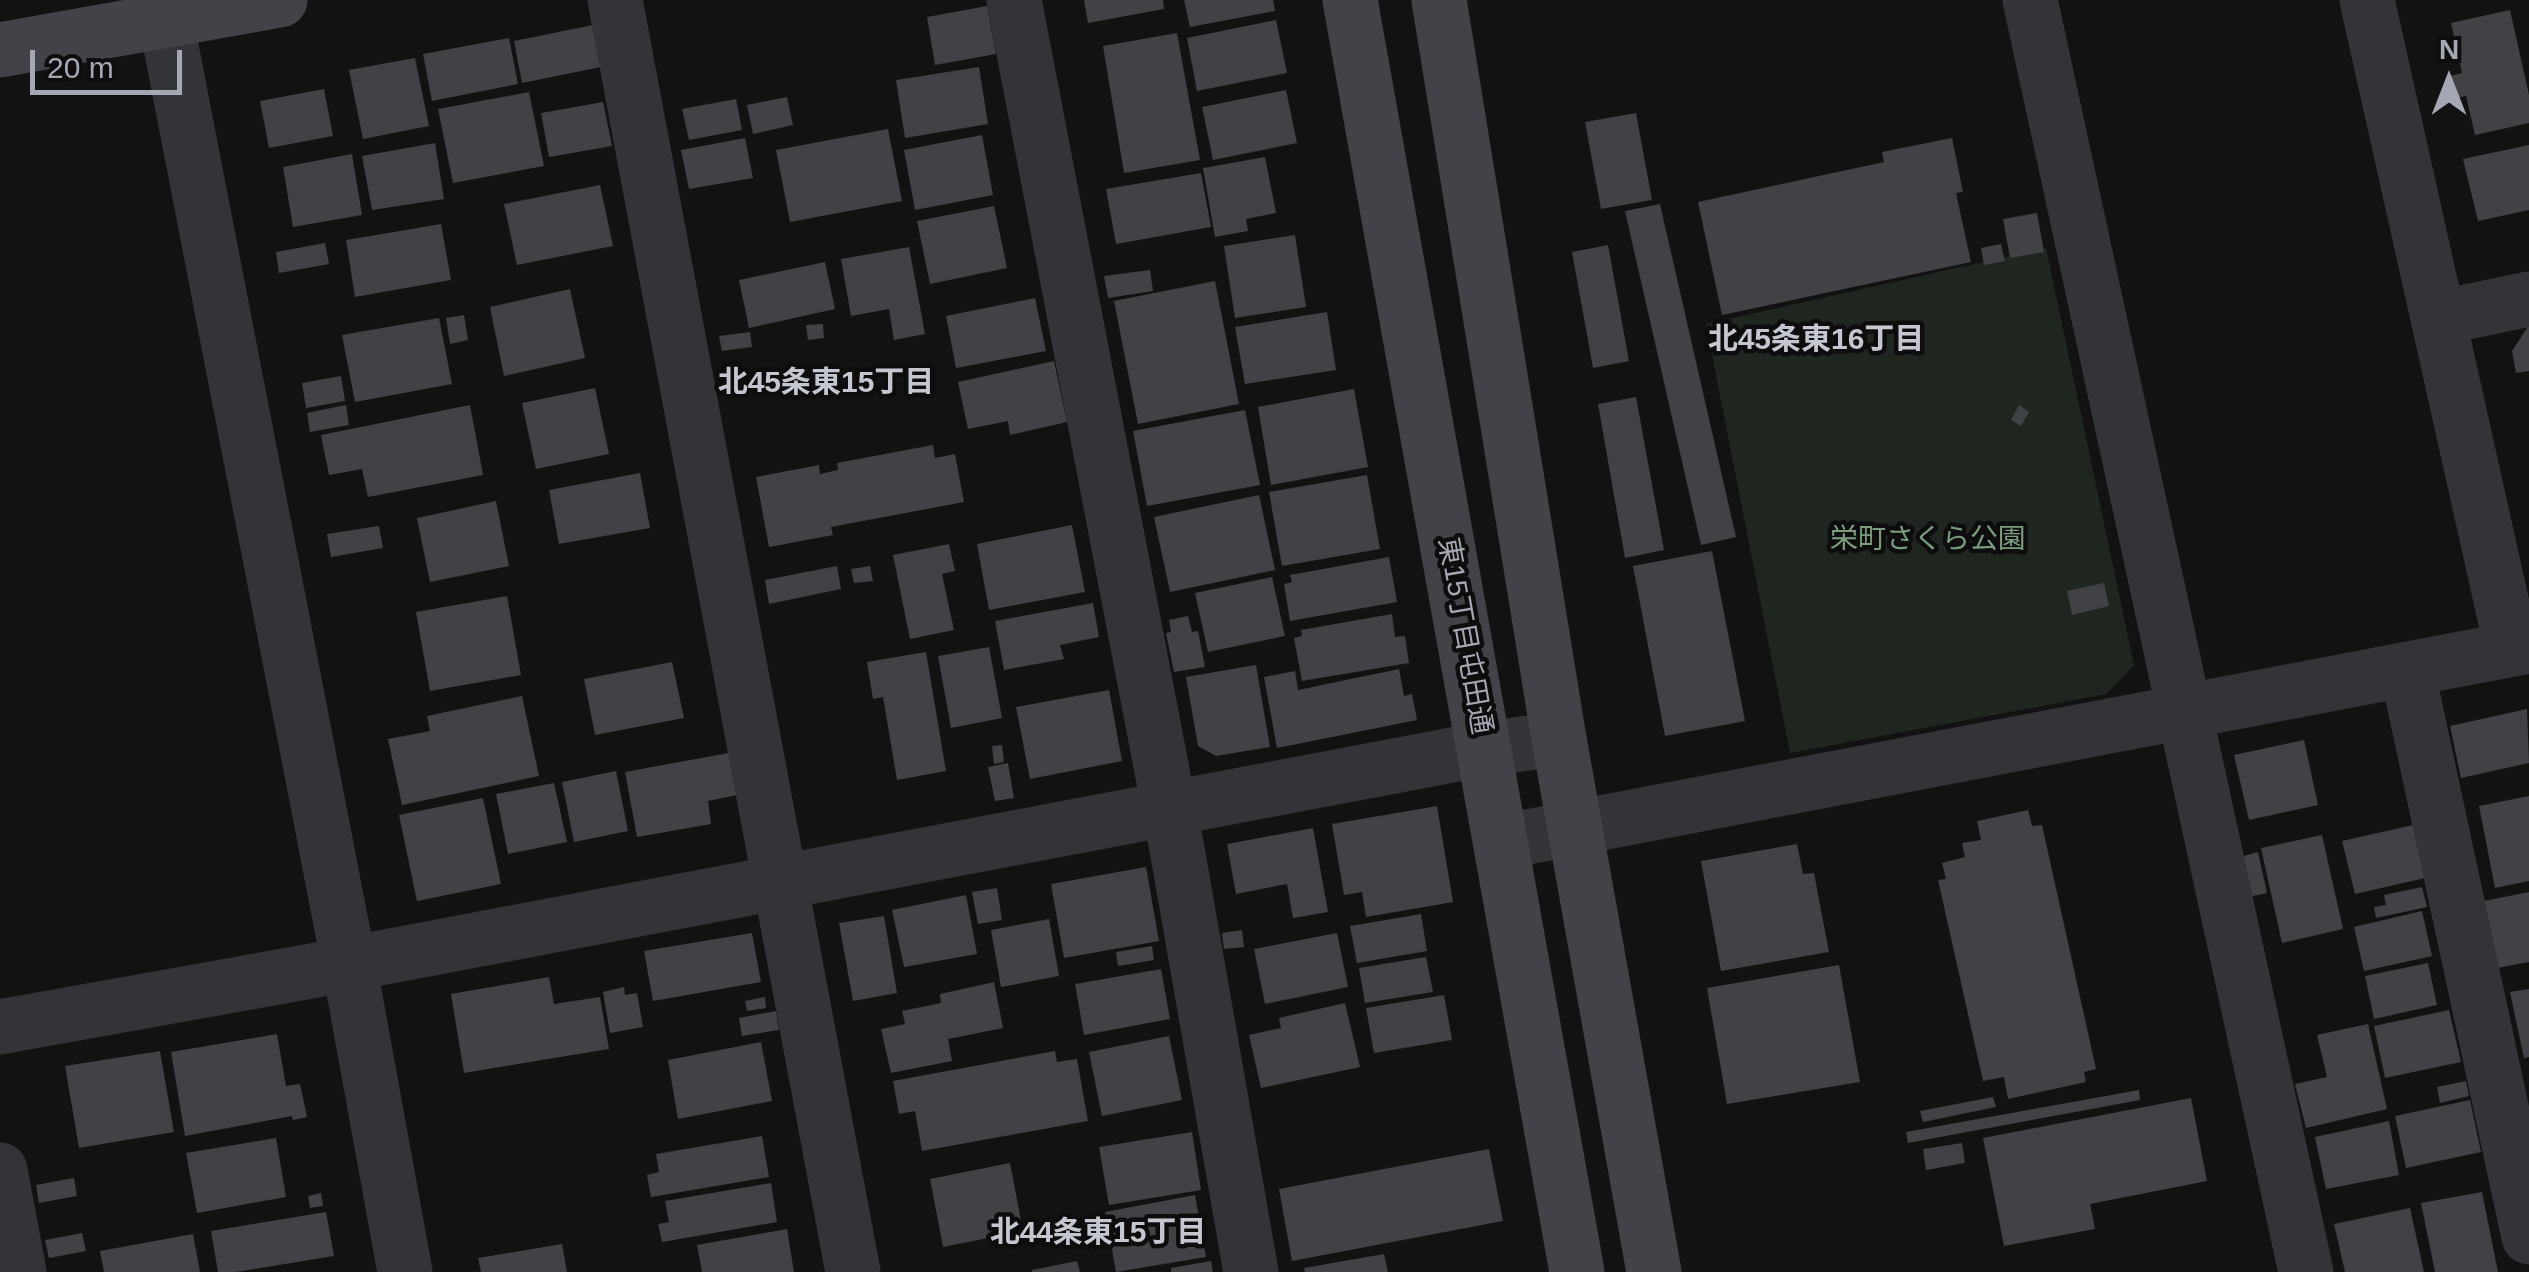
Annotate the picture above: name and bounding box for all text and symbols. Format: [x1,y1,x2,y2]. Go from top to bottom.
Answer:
scale bar [35,30,188,92]
north arrow [2399,30,2499,130]
text: N [2439,34,2459,65]
text: 20 m [47,51,114,84]
district label: 北45条東16丁目 [1708,323,1924,359]
district label: 北45条東15丁目 [718,366,934,402]
park label: 栄町さくら公園 [1830,523,2026,557]
street label: 東15丁目屯田通 [1430,535,1498,737]
district label: 北44条東15丁目 [990,1216,1206,1252]

